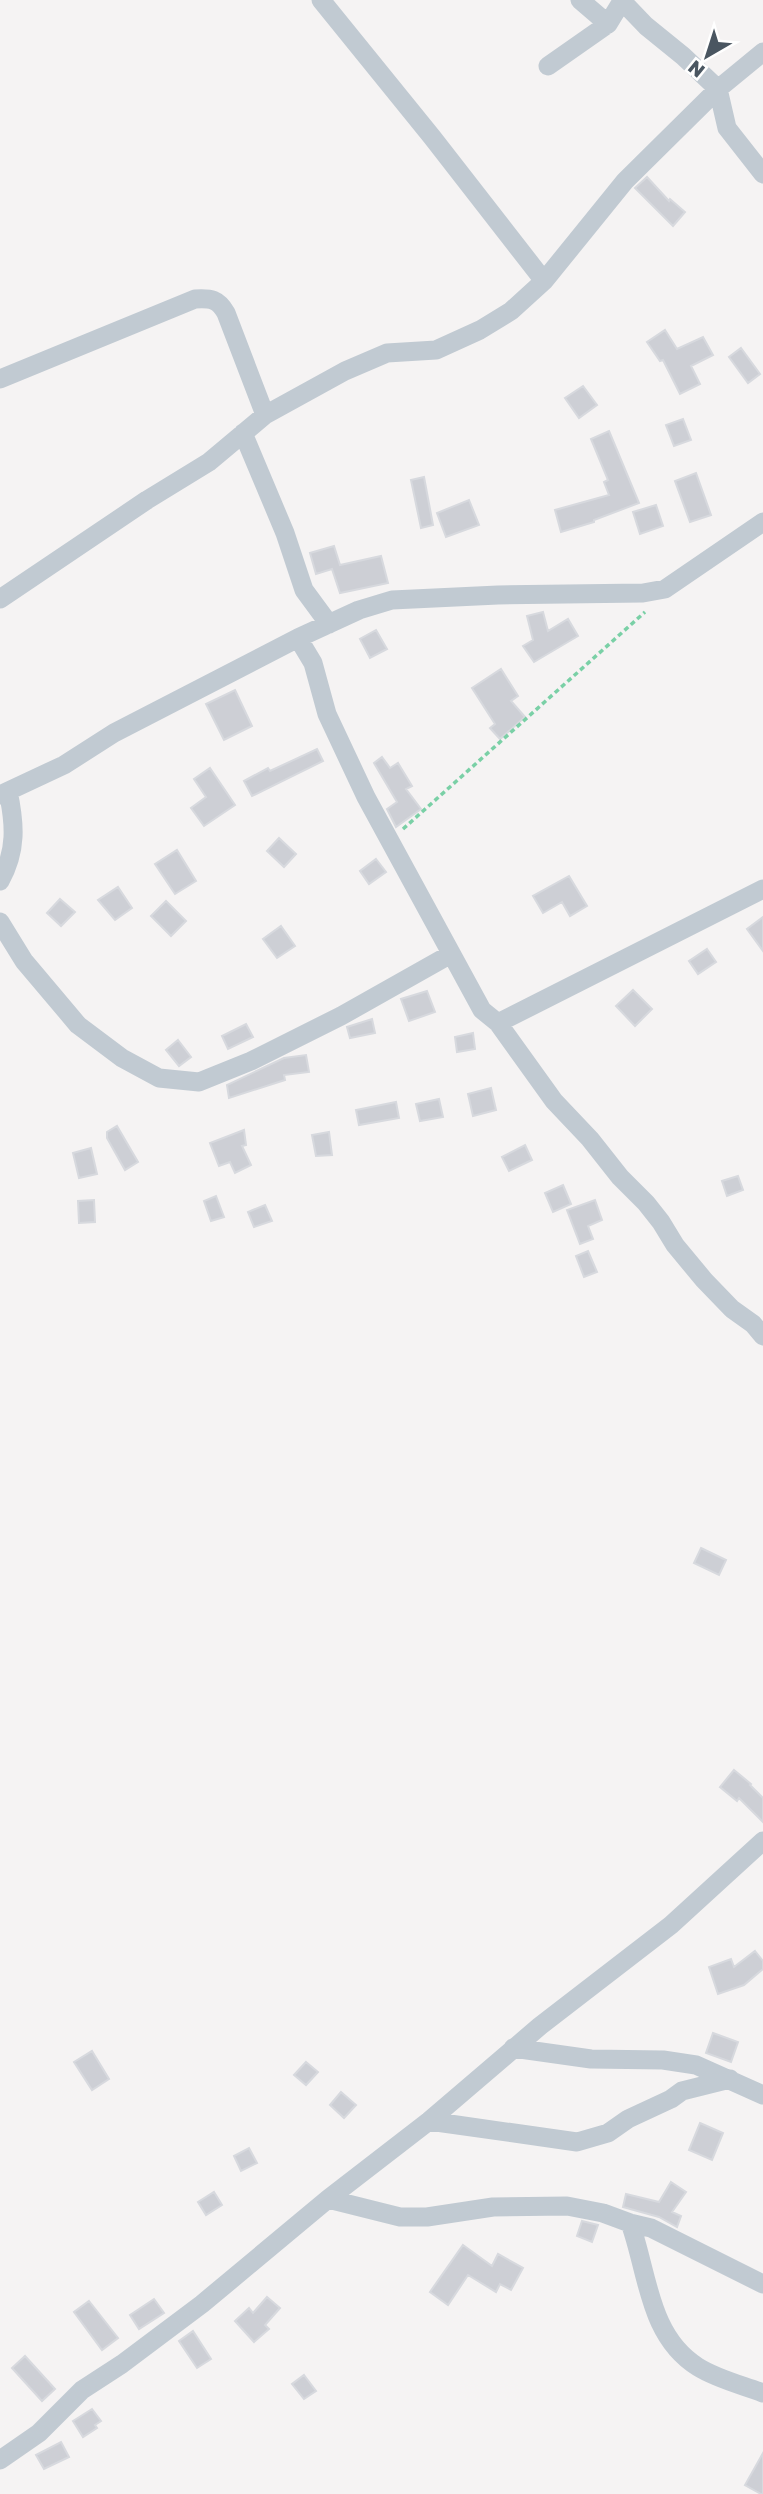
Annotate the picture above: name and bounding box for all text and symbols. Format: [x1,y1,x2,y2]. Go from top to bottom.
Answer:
north arrow [672,21,742,91]
text: N [683,56,709,83]

